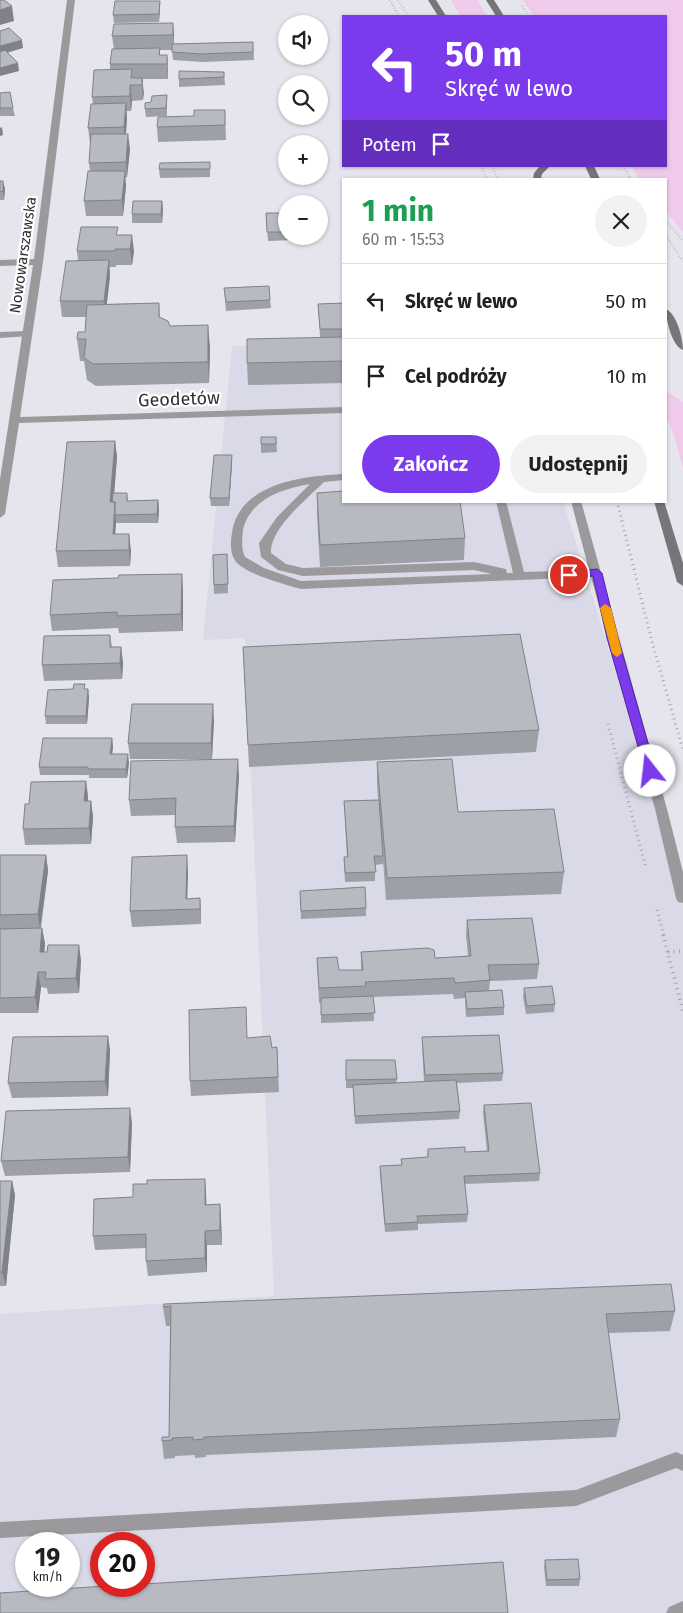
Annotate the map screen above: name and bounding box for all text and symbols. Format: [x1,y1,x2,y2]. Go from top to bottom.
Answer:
map controls [278,15,328,245]
button: sound [278,15,328,65]
text: 50 m [445,33,522,75]
icon: left [362,35,427,100]
button: search [278,75,328,125]
text: Skręć w lewo [445,75,573,102]
icon: arrive [427,130,455,158]
text: Potem [362,133,417,156]
button: + [278,135,328,185]
text: 1 min [362,193,434,229]
button: − [278,195,328,245]
button: close [595,195,647,247]
street label: Nowowarszawska [6,196,40,314]
text: 60 m · 15:53 [362,230,444,249]
icon: left [362,287,390,315]
text: Skręć w lewo [405,290,518,313]
text: 50 m [606,290,647,313]
icon: arrive [362,362,390,390]
text: Cel podróży [405,365,507,388]
text: 10 m [607,365,647,388]
street label: Geodetów [138,387,220,411]
button: Zakończ [362,435,500,493]
button: Udostępnij [510,435,647,493]
pin [548,554,590,596]
icon: arrive [555,561,583,589]
position arrow [623,744,675,796]
speed limit sign: 20 [90,1532,155,1597]
text: 19 [35,1543,60,1573]
text: km/h [33,1570,62,1584]

